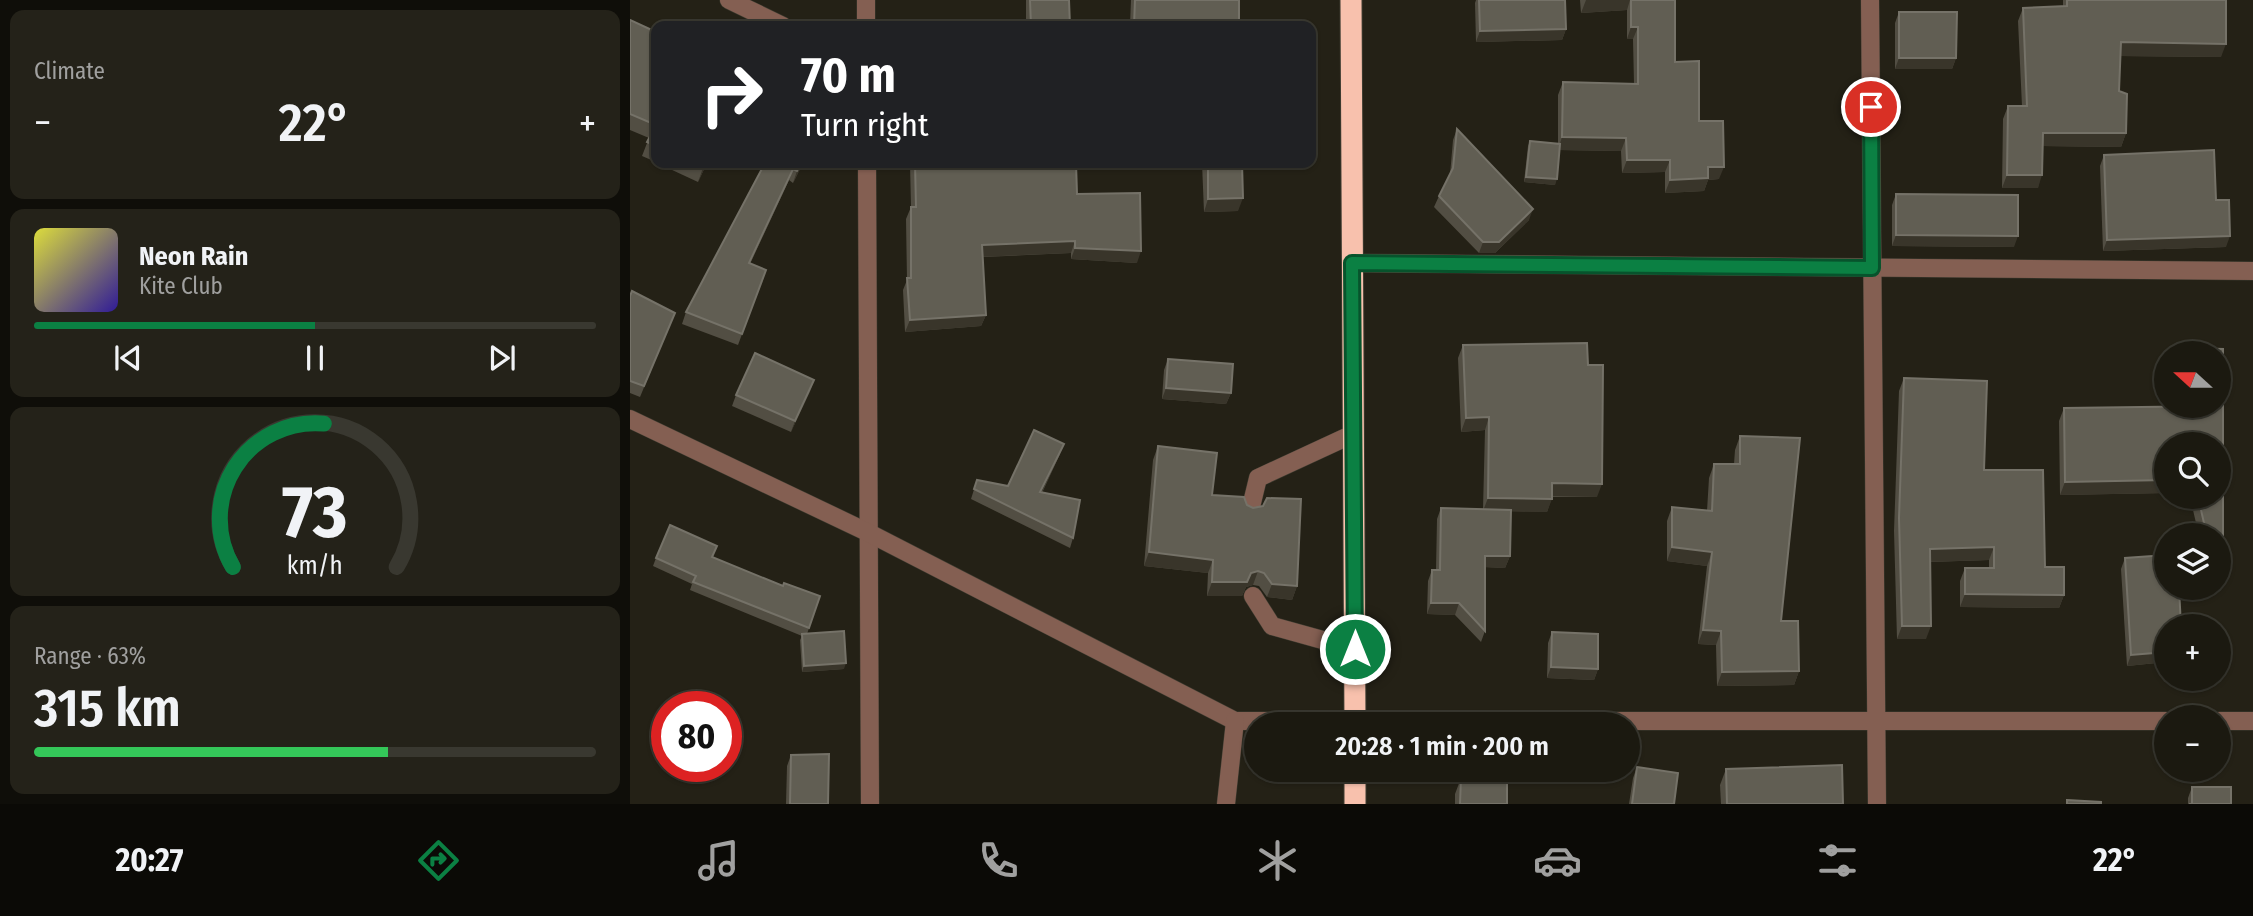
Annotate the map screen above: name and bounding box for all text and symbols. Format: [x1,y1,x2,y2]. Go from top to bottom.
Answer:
text: 70 m [801,46,896,105]
icon: right [686,49,777,140]
text: Climate [34,57,105,85]
pin [1841,77,1901,137]
icon: arrive [1852,88,1890,126]
text: 22° [279,92,351,155]
text: − [34,100,51,146]
text: + [579,100,596,146]
text: Turn right [801,106,928,144]
text: Neon Rain [139,241,248,272]
text: Kite Club [139,272,223,300]
icon: previous [109,339,147,377]
icon: pause [296,339,334,377]
icon: next [483,339,521,377]
north arrow [2154,341,2231,418]
map controls [2154,341,2231,782]
button: search [2154,432,2231,509]
text: 73 [282,470,348,557]
button: layers [2154,523,2231,600]
text: km/h [287,551,343,581]
position arrow [1318,612,1392,686]
button: + [2154,614,2231,691]
text: Range · 63% [34,642,146,670]
text: 315 km [34,677,181,740]
speed limit sign: 80 [651,691,742,782]
button: − [2154,705,2231,782]
text: 20:28 · 1 min · 200 m [1335,731,1549,762]
icon: directions [414,836,463,885]
icon: music [694,836,743,885]
icon: phone [974,836,1023,885]
icon: climate [1253,836,1302,885]
icon: car [1533,836,1582,885]
icon: filters [1813,836,1862,885]
text: 20:27 [115,841,183,879]
text: 22° [2093,841,2137,879]

